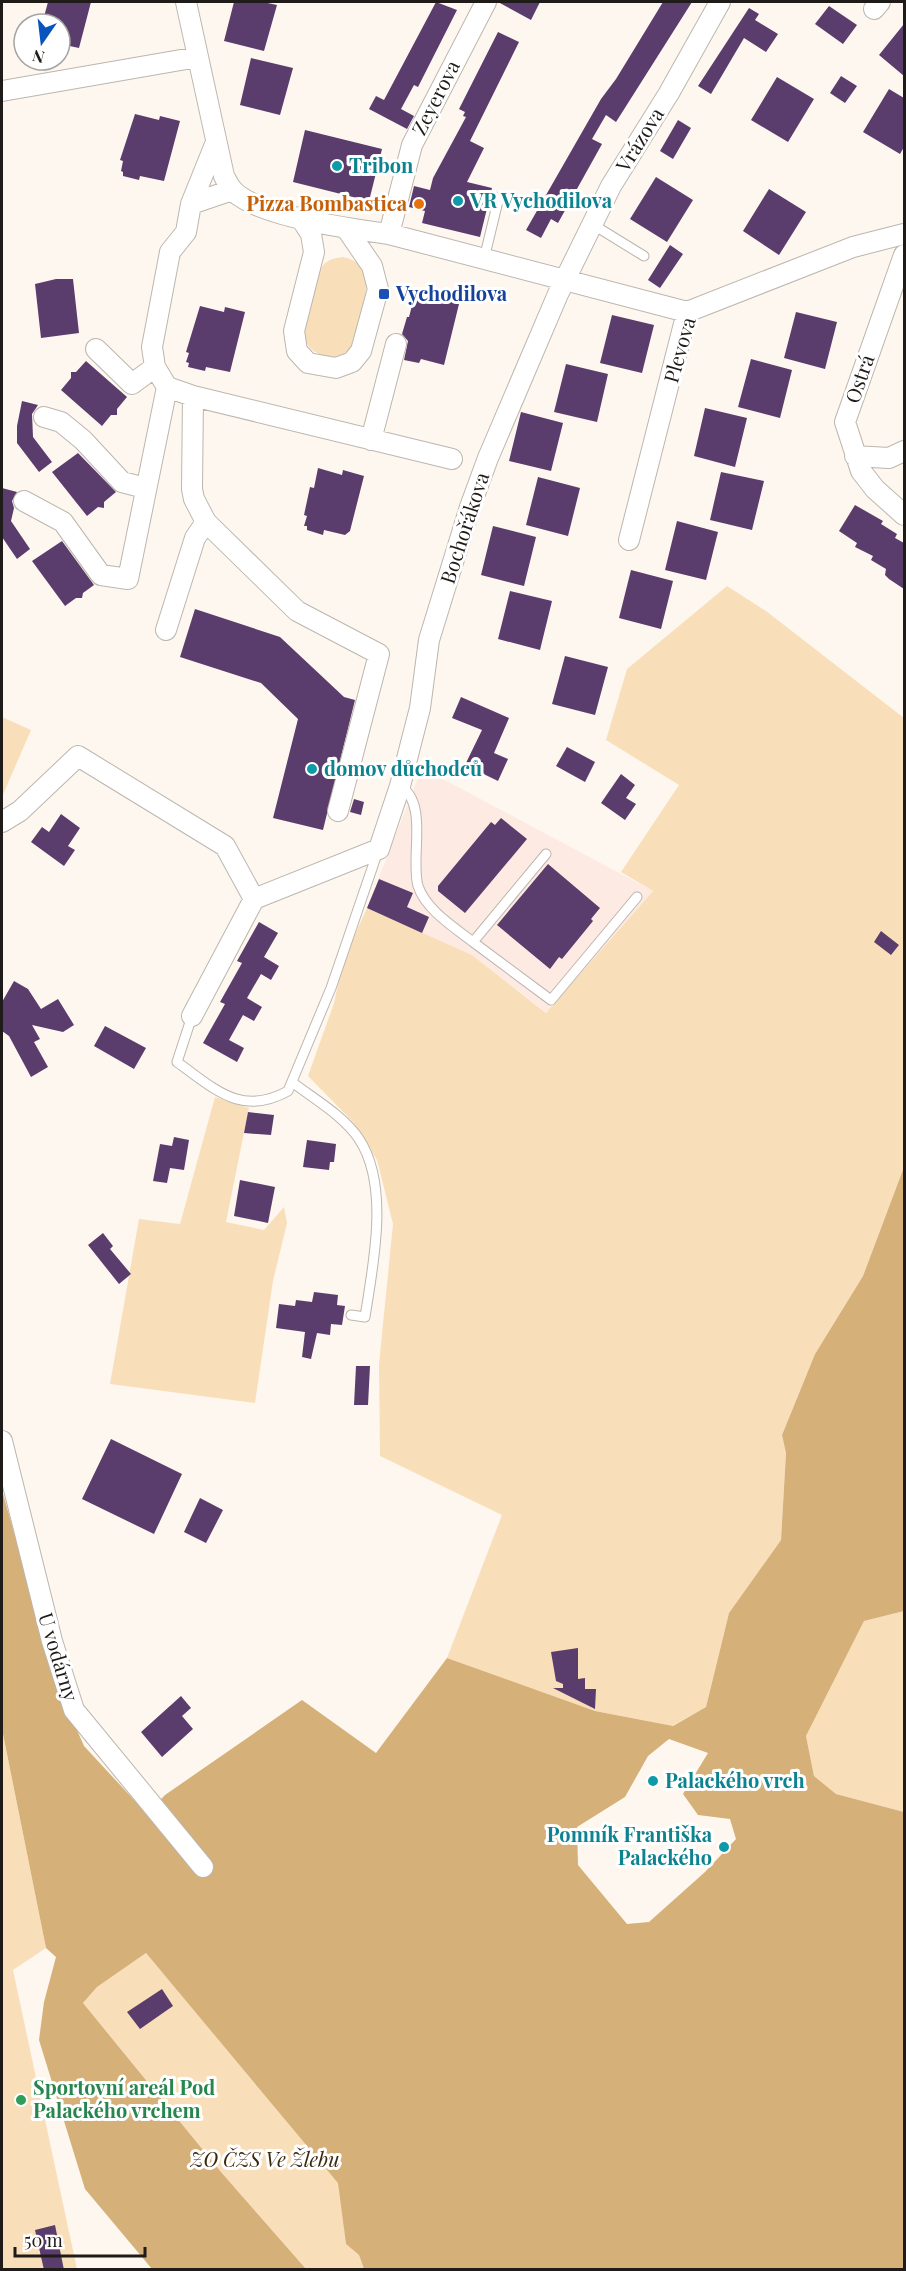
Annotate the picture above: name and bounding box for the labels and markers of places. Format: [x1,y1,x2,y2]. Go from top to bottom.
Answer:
place label: Tribon [349,151,414,178]
marker: Tribon [330,159,344,173]
place label: VR Vychodilova [469,186,613,213]
place label: Pizza Bombastica [246,189,408,216]
marker: VR Vychodilova [451,194,465,208]
marker: Pizza Bombastica [412,197,426,211]
place label: Vychodilova [395,279,508,306]
marker: Vychodilova [377,287,391,301]
place label: domov důchodců [324,754,482,781]
marker: domov důchodců [305,762,319,776]
place label: Palackého vrch [665,1766,805,1793]
marker: Palackého vrch [646,1774,660,1788]
place label: Pomník Františka Palackého [547,1820,713,1870]
marker: Pomník Františka Palackého [717,1840,731,1854]
place label: Sportovní areál Pod Palackého vrchem [33,2073,215,2123]
marker: Sportovní areál Pod Palackého vrchem [14,2093,28,2107]

